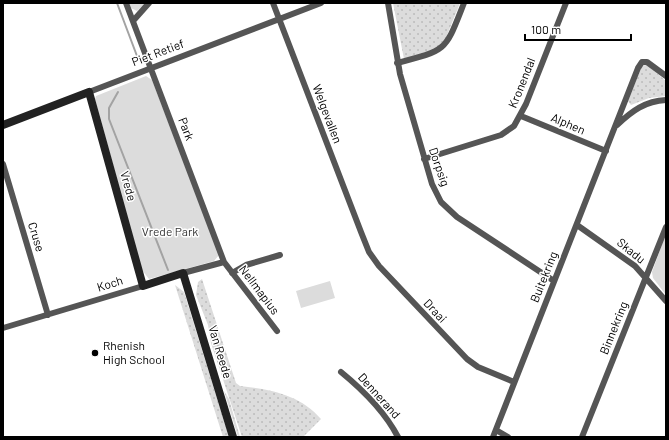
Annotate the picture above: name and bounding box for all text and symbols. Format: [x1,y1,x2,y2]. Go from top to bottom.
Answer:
scale bar [525,16,631,42]
text: 100 m [531,22,561,36]
street label: Piet Retief [130,36,186,68]
street label: Kronendal [505,56,537,110]
street label: Welgevallen [310,82,346,145]
street label: Alphen [549,110,588,137]
street label: Park [176,115,198,142]
street label: Dorpsig [427,145,453,188]
street label: Vrede [118,169,140,202]
street label: Cruse [26,220,48,253]
park label: Vrede Park [142,224,198,238]
street label: Skadu [615,235,648,266]
street label: Buitekring [527,249,560,304]
street label: Nellmapius [237,262,283,317]
street label: Koch [95,272,124,294]
street label: Draai [421,296,450,325]
street label: Binnekring [596,299,630,356]
street label: Van Reede [206,324,236,380]
place label: Rhenish High School [103,338,165,366]
marker: Rhenish High School [90,348,100,358]
street label: Dennerand [356,370,404,421]

